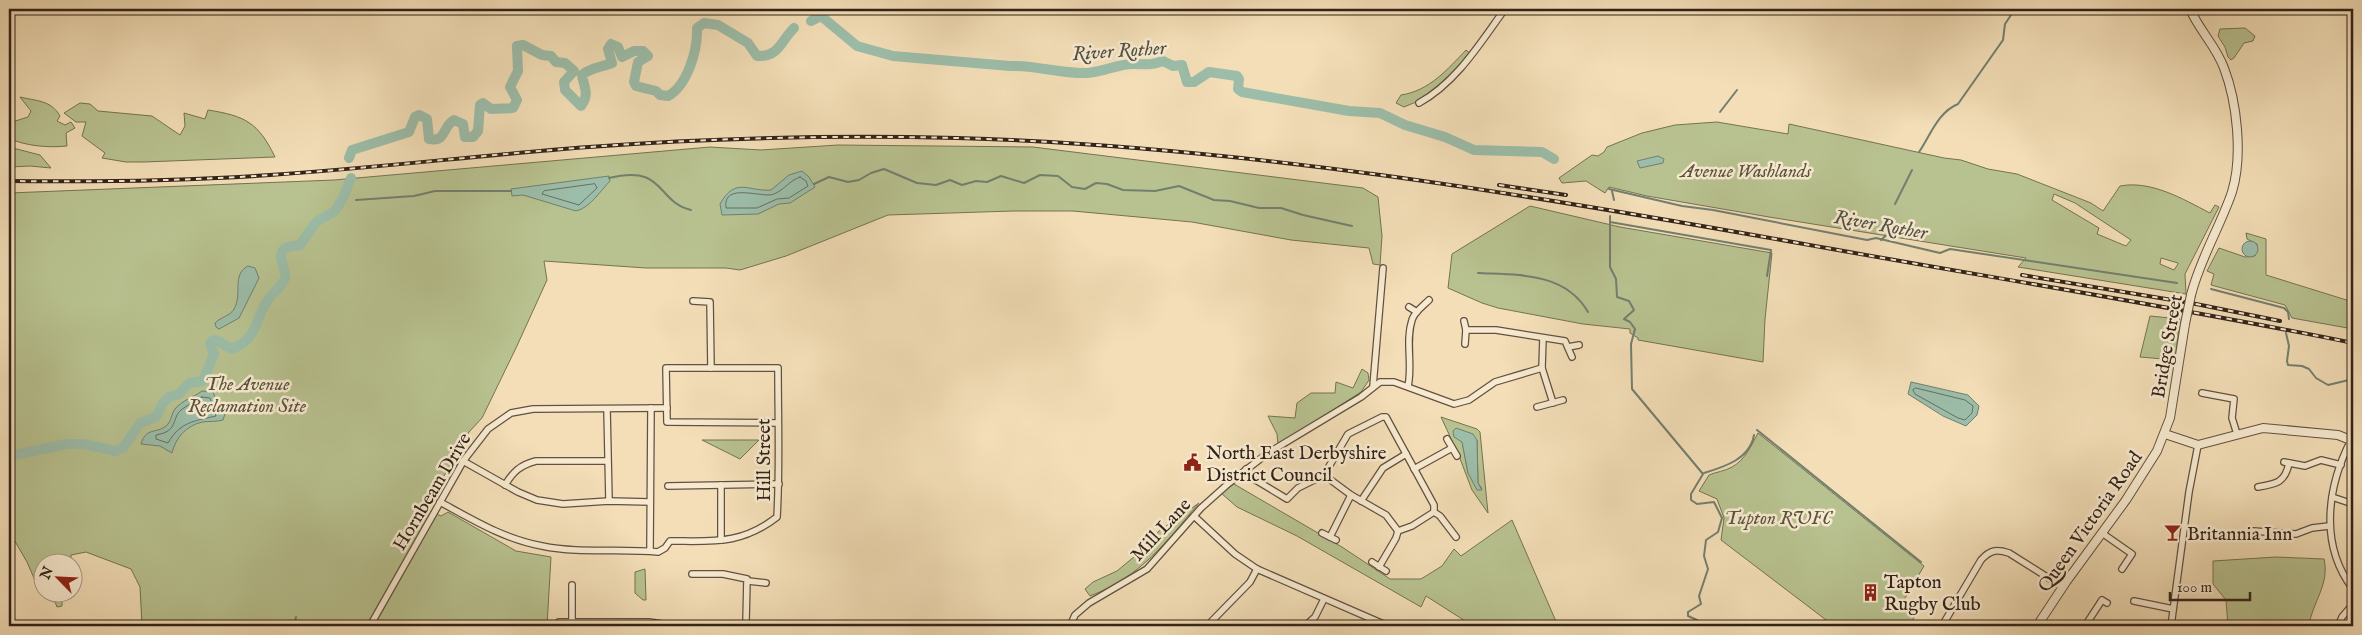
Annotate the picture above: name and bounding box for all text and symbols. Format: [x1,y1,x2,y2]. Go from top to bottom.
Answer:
water label: River Rother [1071,36,1168,67]
park label: Avenue Washlands [1679,160,1812,184]
water label: River Rother [1832,205,1931,246]
street label: Bridge Street [2147,292,2189,400]
park label: The Avenue Reclamation Site [188,373,307,419]
street label: Hill Street [753,418,777,502]
street label: Hornbeam Drive [388,428,477,555]
place label: North East Derbyshire District Council [1206,442,1387,488]
street label: Queen Victoria Road [2033,446,2149,597]
public building icon: North East Derbyshire District Council [1182,453,1202,473]
street label: Mill Lane [1126,493,1197,567]
park label: Tupton RUFC [1725,507,1834,531]
bar icon: Britannia Inn [2163,523,2183,543]
place label: Britannia Inn [2187,523,2292,547]
north arrow [32,552,82,602]
text: N [36,564,58,583]
scale bar [2170,570,2250,602]
place label: Tapton Rugby Club [1884,571,1981,617]
text: 100 m [2177,578,2213,597]
building icon: Tapton Rugby Club [1860,582,1880,602]

